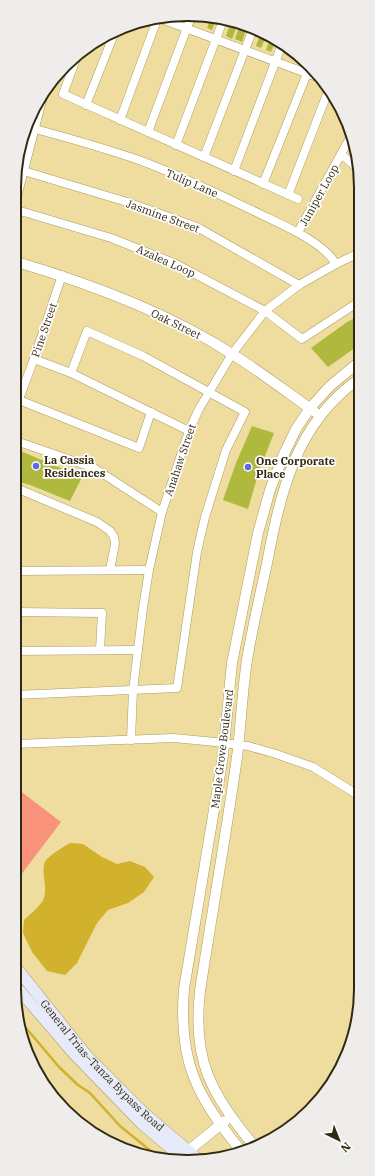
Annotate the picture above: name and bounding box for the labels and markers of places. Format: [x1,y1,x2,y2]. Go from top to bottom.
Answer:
place label: La Cassia Residences [44,453,106,480]
place label: One Corporate Place [256,454,335,481]
marker: La Cassia Residences [31,461,41,471]
marker: One Corporate Place [243,462,253,472]

